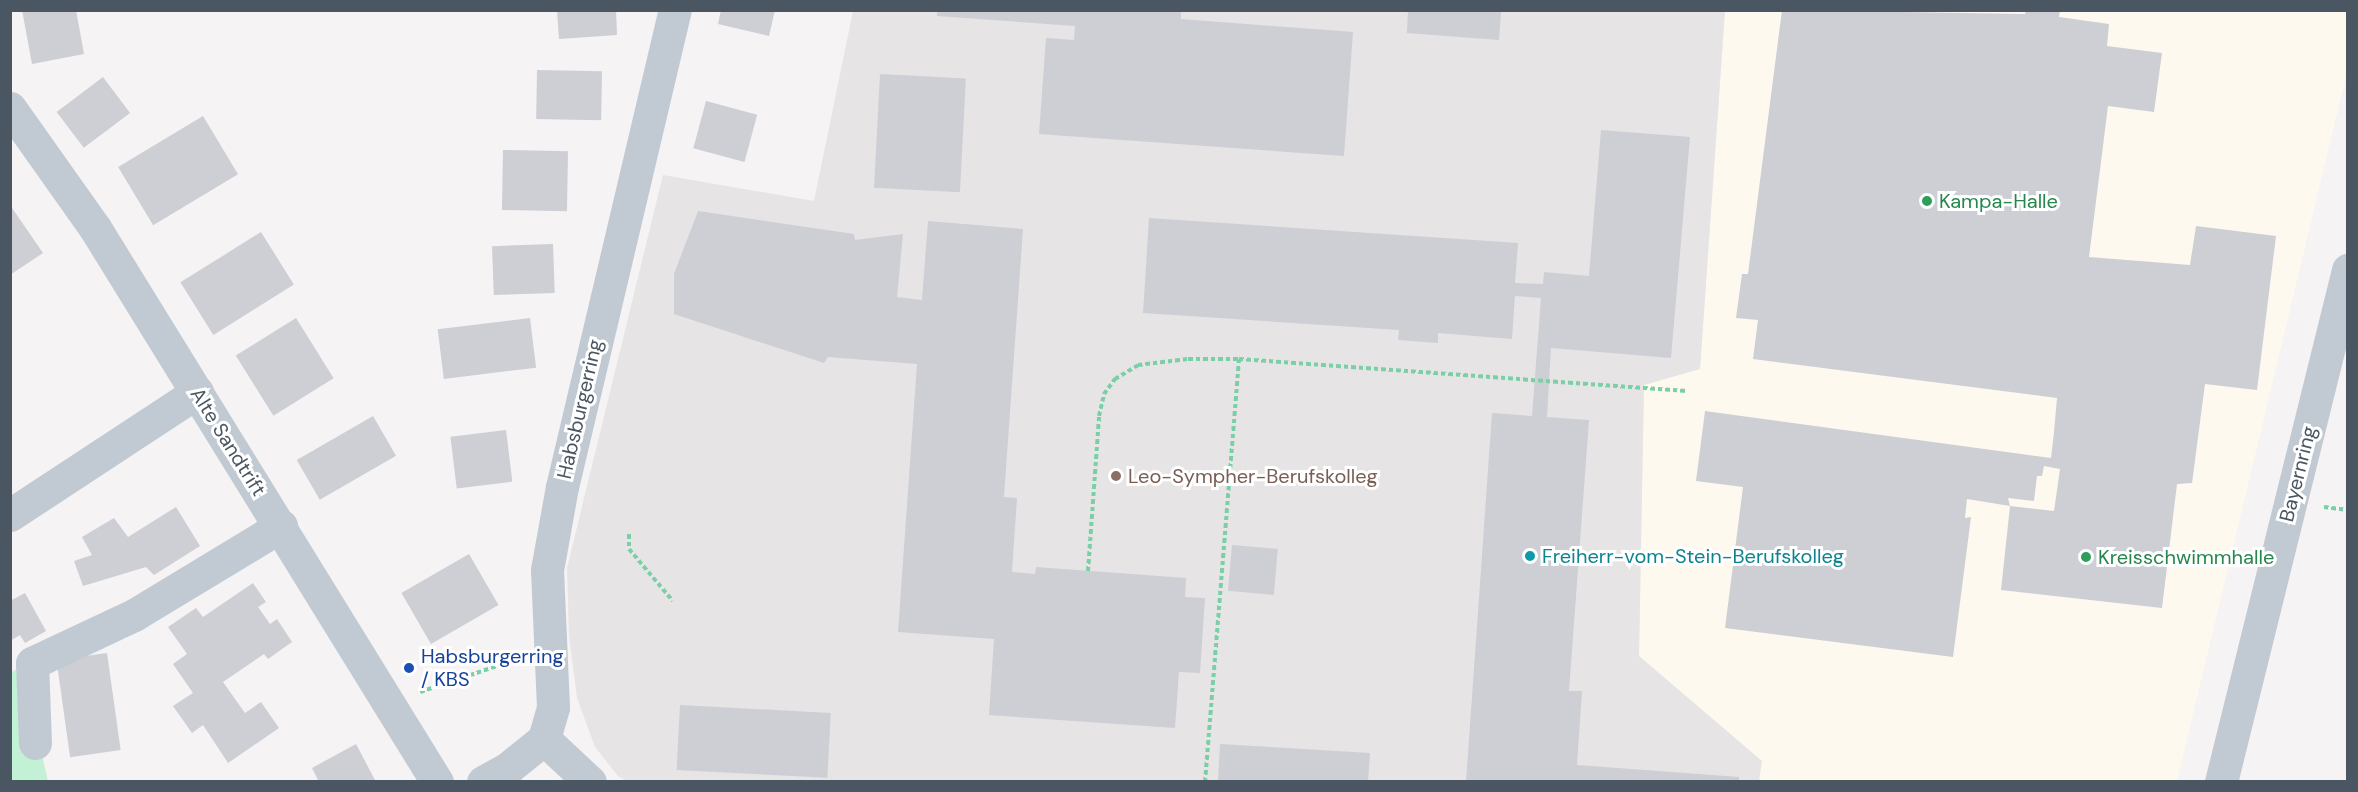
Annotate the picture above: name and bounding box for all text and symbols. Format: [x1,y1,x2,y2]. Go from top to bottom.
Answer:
place label: Kampa-Halle [1939,189,2058,213]
marker: Kampa-Halle [1920,194,1934,208]
street label: Habsburgerring [552,337,608,481]
street label: Alte Sandtrift [185,383,271,501]
street label: Bayernring [2275,424,2321,524]
place label: Leo-Sympher-Berufskolleg [1128,464,1378,488]
marker: Leo-Sympher-Berufskolleg [1109,469,1123,483]
place label: Freiherr-vom-Stein-Berufskolleg [1542,544,1844,568]
place label: Kreisschwimmhalle [2098,545,2274,569]
marker: Freiherr-vom-Stein-Berufskolleg [1523,549,1537,563]
marker: Kreisschwimmhalle [2079,550,2093,564]
place label: Habsburgerring / KBS [421,644,564,691]
marker: Habsburgerring / KBS [402,661,416,675]

